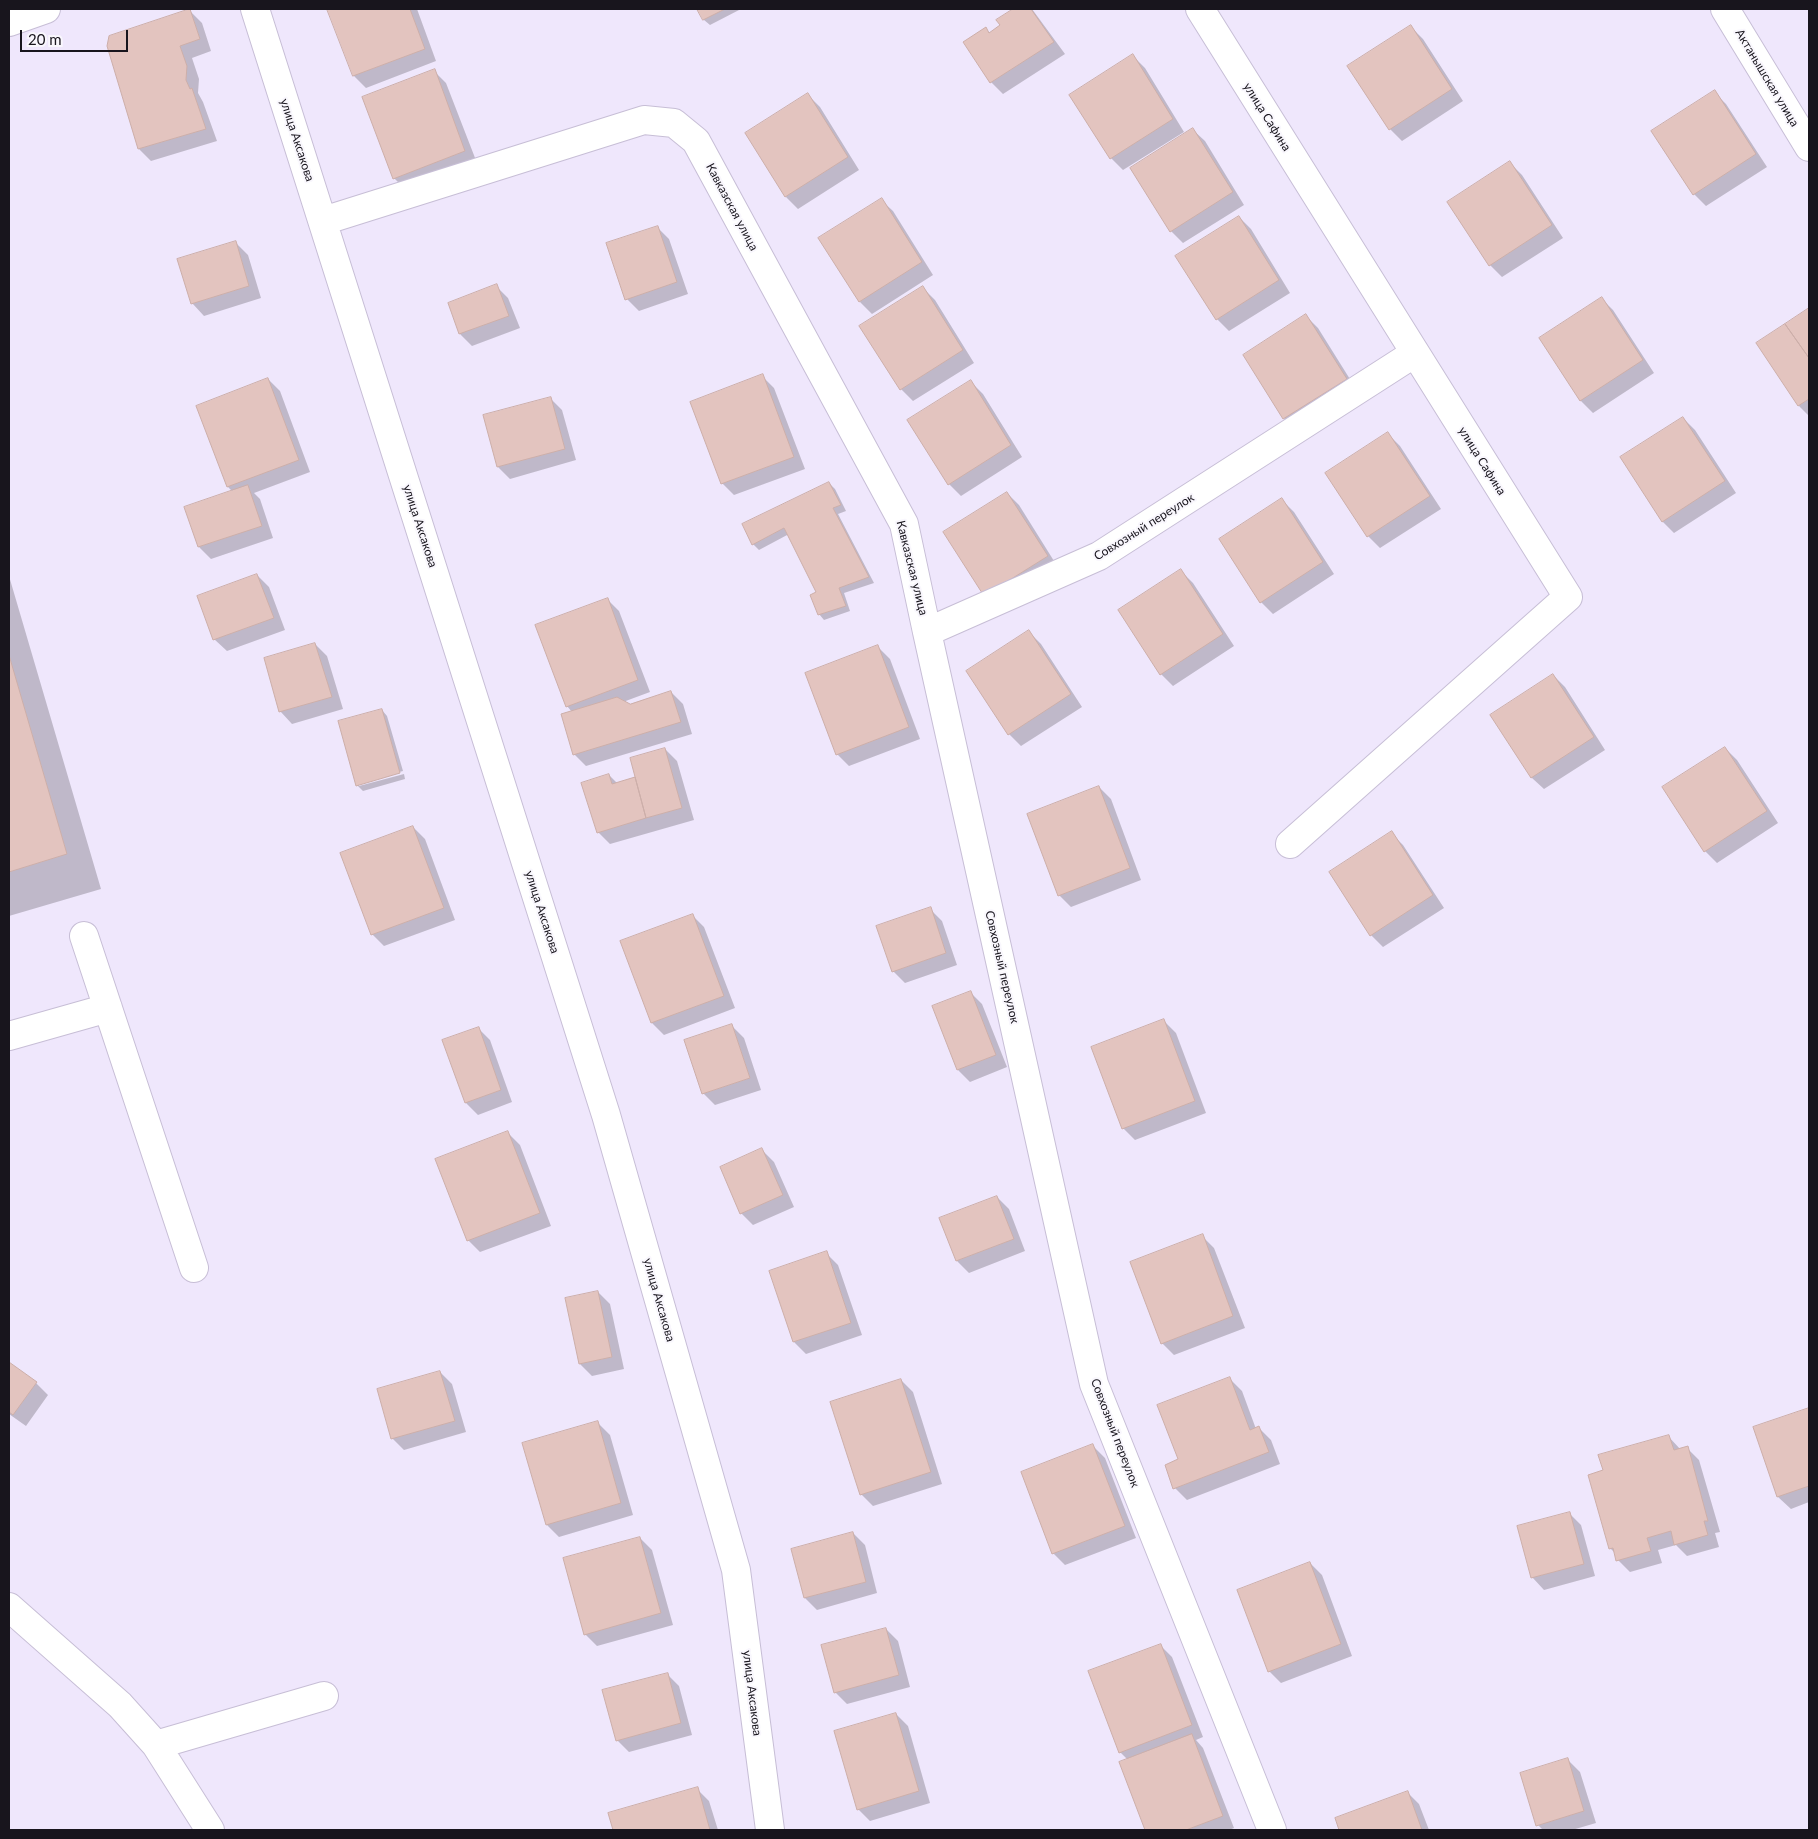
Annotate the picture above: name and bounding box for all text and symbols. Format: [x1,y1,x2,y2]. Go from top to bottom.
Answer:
scale bar [22,20,130,52]
street label: Актанышская улица [1732,27,1802,129]
text: 20 m [28,30,62,48]
street label: улица Сафина [1240,80,1294,154]
street label: улица Аксакова [277,97,317,183]
street label: Кавказская улица [703,161,761,253]
street label: улица Сафина [1455,424,1509,498]
street label: улица Аксакова [400,483,440,569]
street label: Совхозный переулок [1091,490,1197,564]
street label: Кавказская улица [893,519,931,617]
street label: улица Аксакова [522,869,562,955]
street label: Совхозный переулок [982,909,1022,1025]
street label: улица Аксакова [640,1257,678,1343]
street label: Совхозный переулок [1088,1377,1142,1489]
street label: улица Аксакова [740,1649,764,1737]

